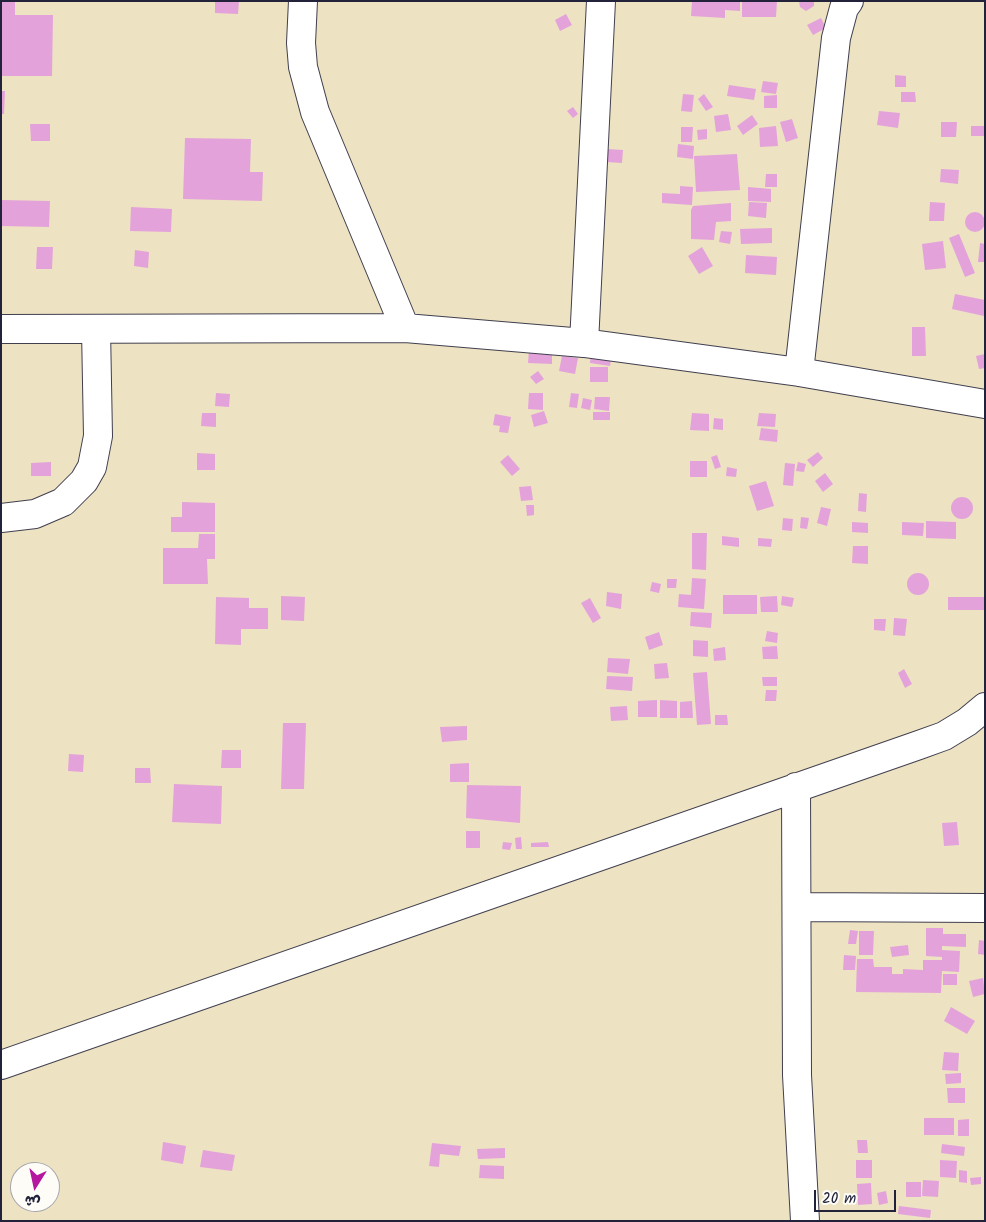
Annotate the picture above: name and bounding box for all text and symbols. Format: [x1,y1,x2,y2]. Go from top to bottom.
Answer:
north arrow [10,1162,60,1212]
scale bar [816,1180,898,1212]
text: 20 m [822,1187,856,1211]
text: ش [23,1189,42,1213]

